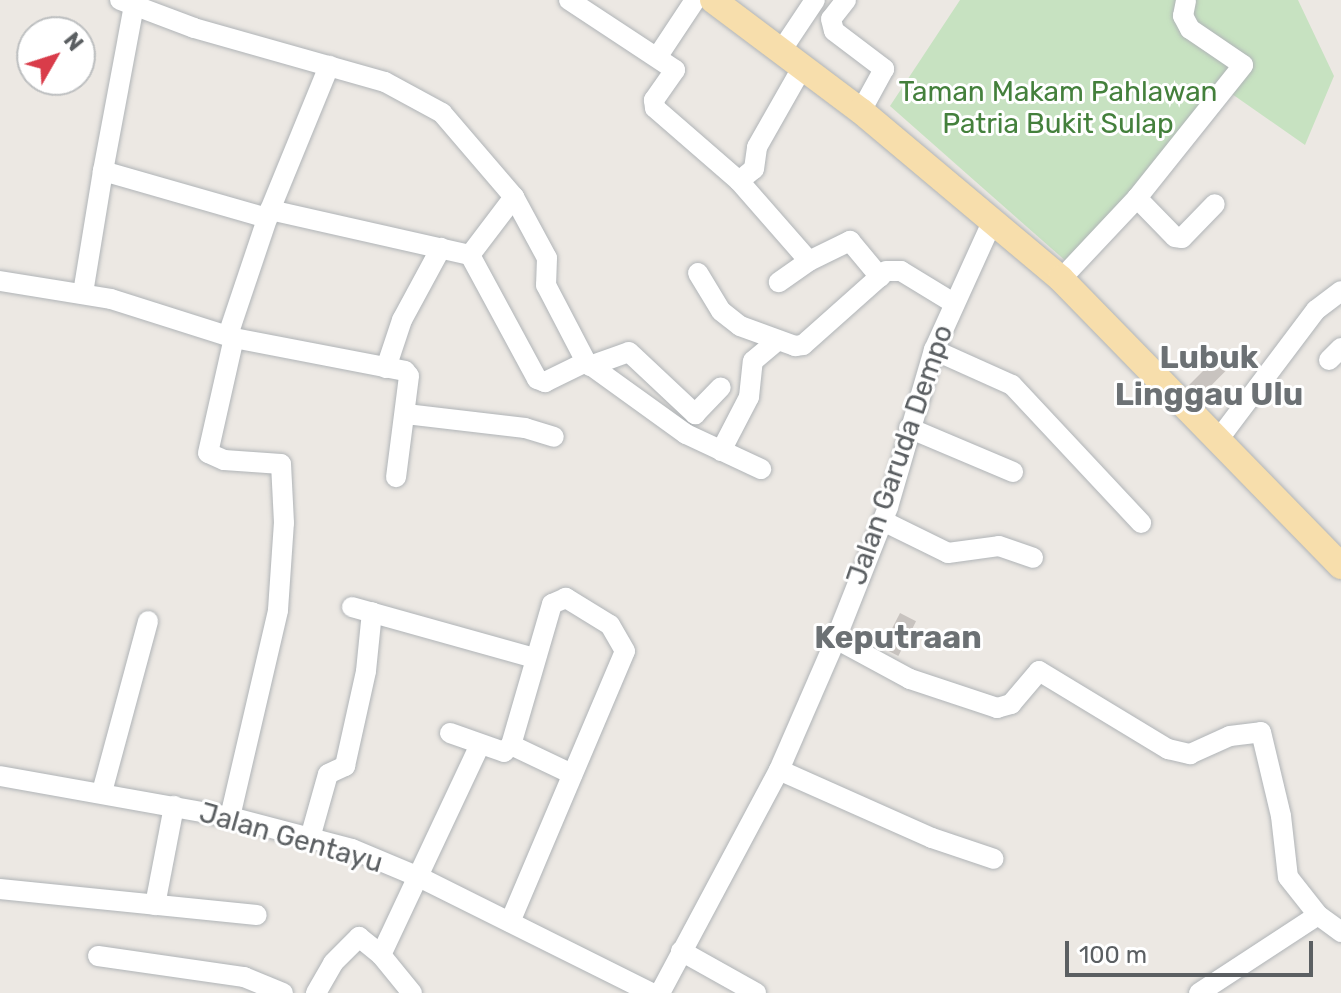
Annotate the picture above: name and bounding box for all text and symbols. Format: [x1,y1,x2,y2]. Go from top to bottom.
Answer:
north arrow [16,16,96,96]
text: N [58,27,89,56]
park label: Taman Makam Pahlawan Patria Bukit Sulap [898,75,1218,141]
street label: Jalan Garuda Dempo [840,321,960,589]
district label: Lubuk Linggau Ulu [1115,339,1303,414]
district label: Keputraan [814,618,982,656]
street label: Jalan Gentayu [195,796,387,880]
scale bar [1069,925,1317,975]
text: 100 m [1079,941,1147,969]

